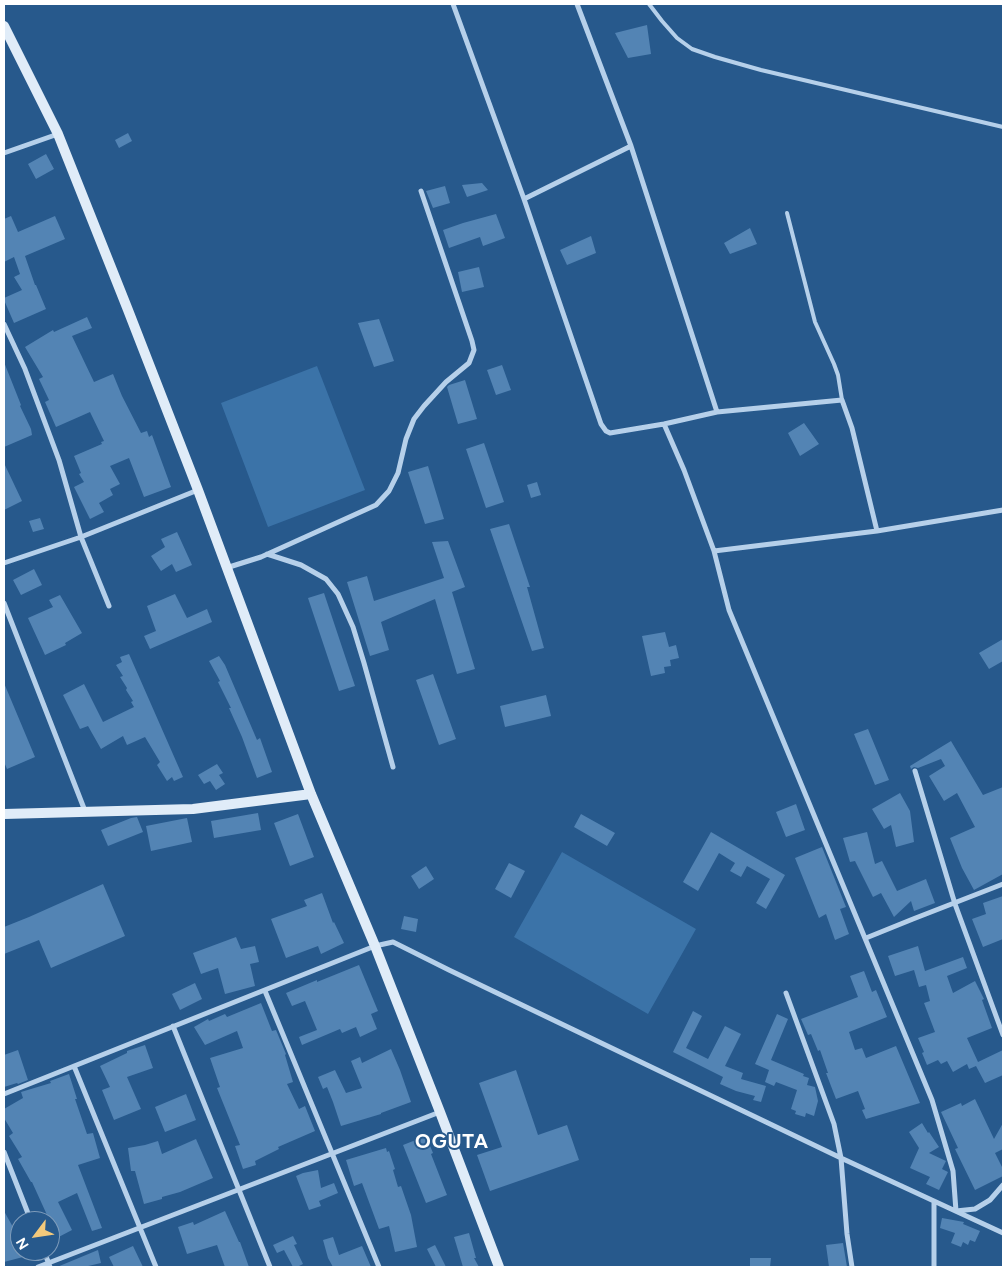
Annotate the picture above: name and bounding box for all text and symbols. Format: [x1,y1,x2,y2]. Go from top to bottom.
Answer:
district label: OGUTA [414,1130,490,1154]
north arrow [10,1211,60,1261]
text: N [13,1234,33,1252]

